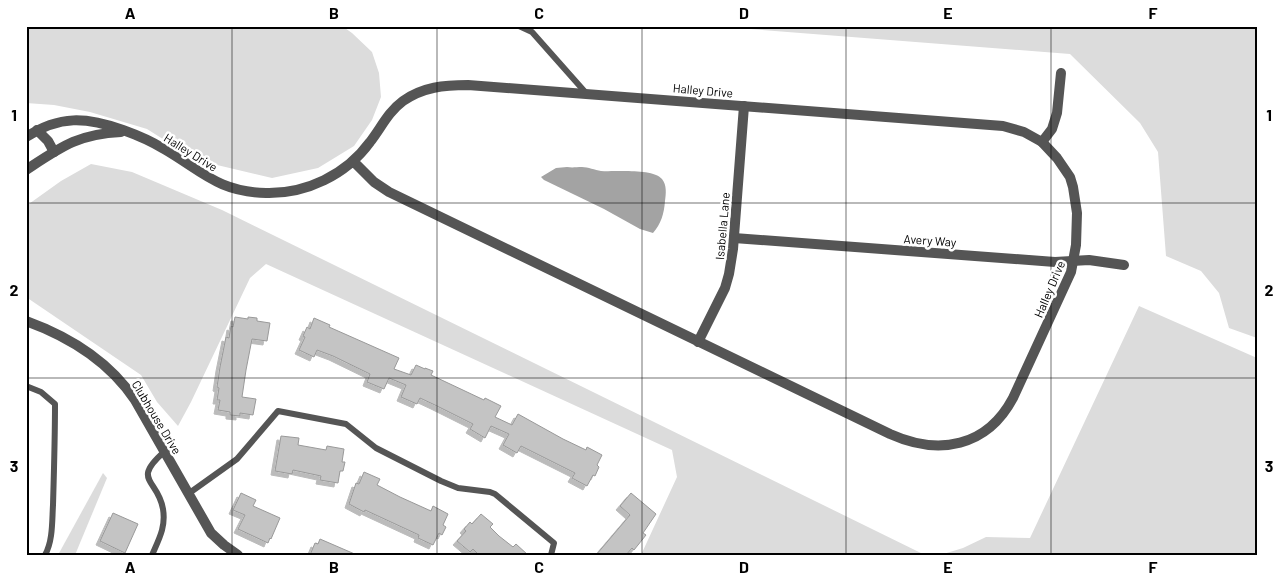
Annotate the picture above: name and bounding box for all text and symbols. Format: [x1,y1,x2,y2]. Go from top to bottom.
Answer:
text: A [125,3,136,22]
text: B [329,3,339,22]
text: C [534,3,544,22]
text: D [739,3,749,22]
text: E [943,3,953,22]
text: F [1149,3,1158,22]
street label: Halley Drive [672,80,734,100]
text: 1 [11,105,17,124]
text: 1 [1266,105,1272,124]
street label: Halley Drive [162,130,220,174]
street label: Isabella Lane [712,192,732,260]
street label: Avery Way [903,231,957,249]
street label: Halley Drive [1031,258,1067,320]
text: 2 [10,280,19,299]
text: 2 [1265,280,1274,299]
street label: Clubhouse Drive [129,378,185,456]
text: 3 [10,456,18,475]
text: 3 [1265,456,1273,475]
text: A [125,557,136,576]
text: B [329,557,339,576]
text: C [534,557,544,576]
text: D [739,557,749,576]
text: E [943,557,953,576]
text: F [1149,557,1158,576]

